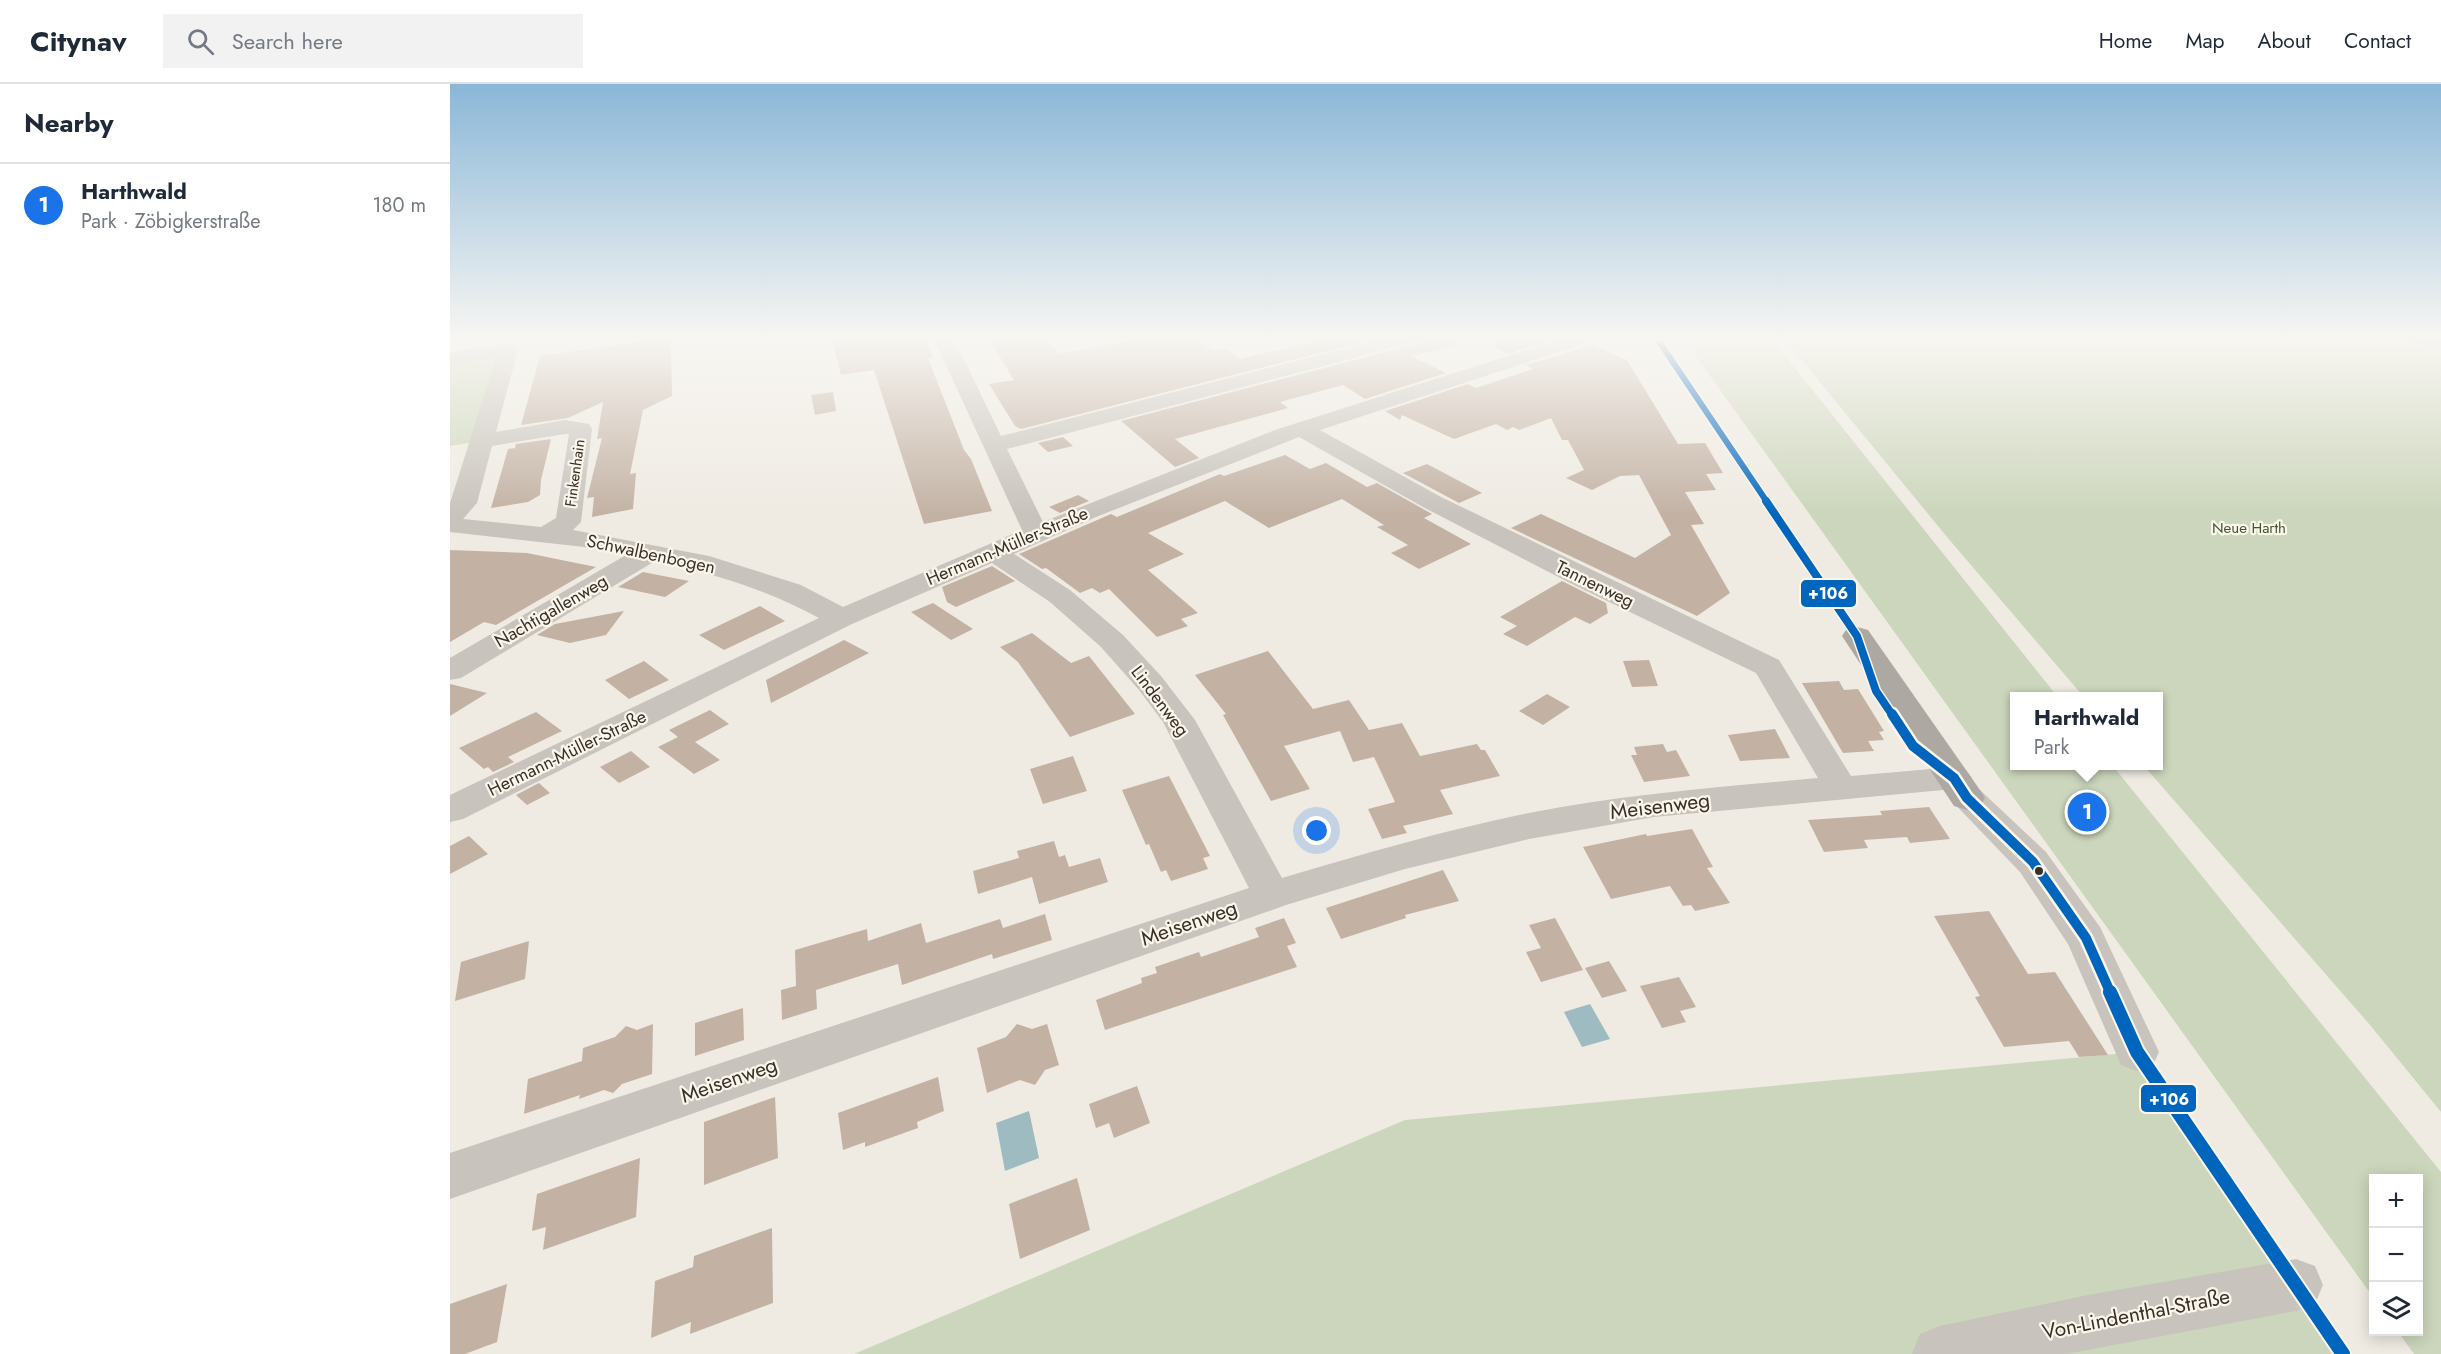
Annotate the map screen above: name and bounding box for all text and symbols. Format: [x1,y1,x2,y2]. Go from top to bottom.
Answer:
search box [163,14,583,68]
text: Citynav [30,21,127,62]
icon: search [184,25,217,58]
text: Search here [232,25,343,57]
text: Home [2099,26,2152,56]
text: Map [2185,26,2225,56]
text: About [2258,26,2311,56]
text: Contact [2344,26,2411,56]
text: Nearby [24,104,113,142]
text: Harthwald [81,175,187,207]
text: 1 [38,191,49,220]
text: 180 m [372,191,426,220]
text: Park · Zöbigkerstraße [81,207,260,236]
street label: Finkenhain [559,438,591,508]
street label: Hermann-Müller-Straße [922,500,1092,592]
park label: Neue Harth [2212,517,2286,539]
street label: Schwalbenbogen [584,528,718,580]
street label: Tannenweg [1551,554,1639,614]
street label: Nachtigallenweg [490,568,612,654]
line badge: +106 [1800,579,1857,608]
text: +106 [1808,582,1848,605]
street label: Lindenweg [1125,660,1195,742]
popup [2010,692,2163,770]
text: Harthwald [2034,701,2139,733]
street label: Hermann-Müller-Straße [483,703,651,803]
text: Park [2034,733,2069,762]
street label: Meisenweg [1608,785,1712,827]
pin: 1 [2068,790,2106,834]
your location [1302,816,1331,845]
unlabelled marker [2033,865,2045,877]
street label: Meisenweg [1137,893,1241,953]
street label: Meisenweg [677,1050,781,1110]
line badge: +106 [2140,1084,2197,1113]
text: +106 [2149,1088,2189,1111]
map controls [2369,1174,2423,1336]
button: + [2369,1174,2423,1228]
button: − [2369,1228,2423,1282]
street label: Von-Lindenthal-Straße [2040,1281,2233,1347]
button: layers [2369,1282,2423,1336]

